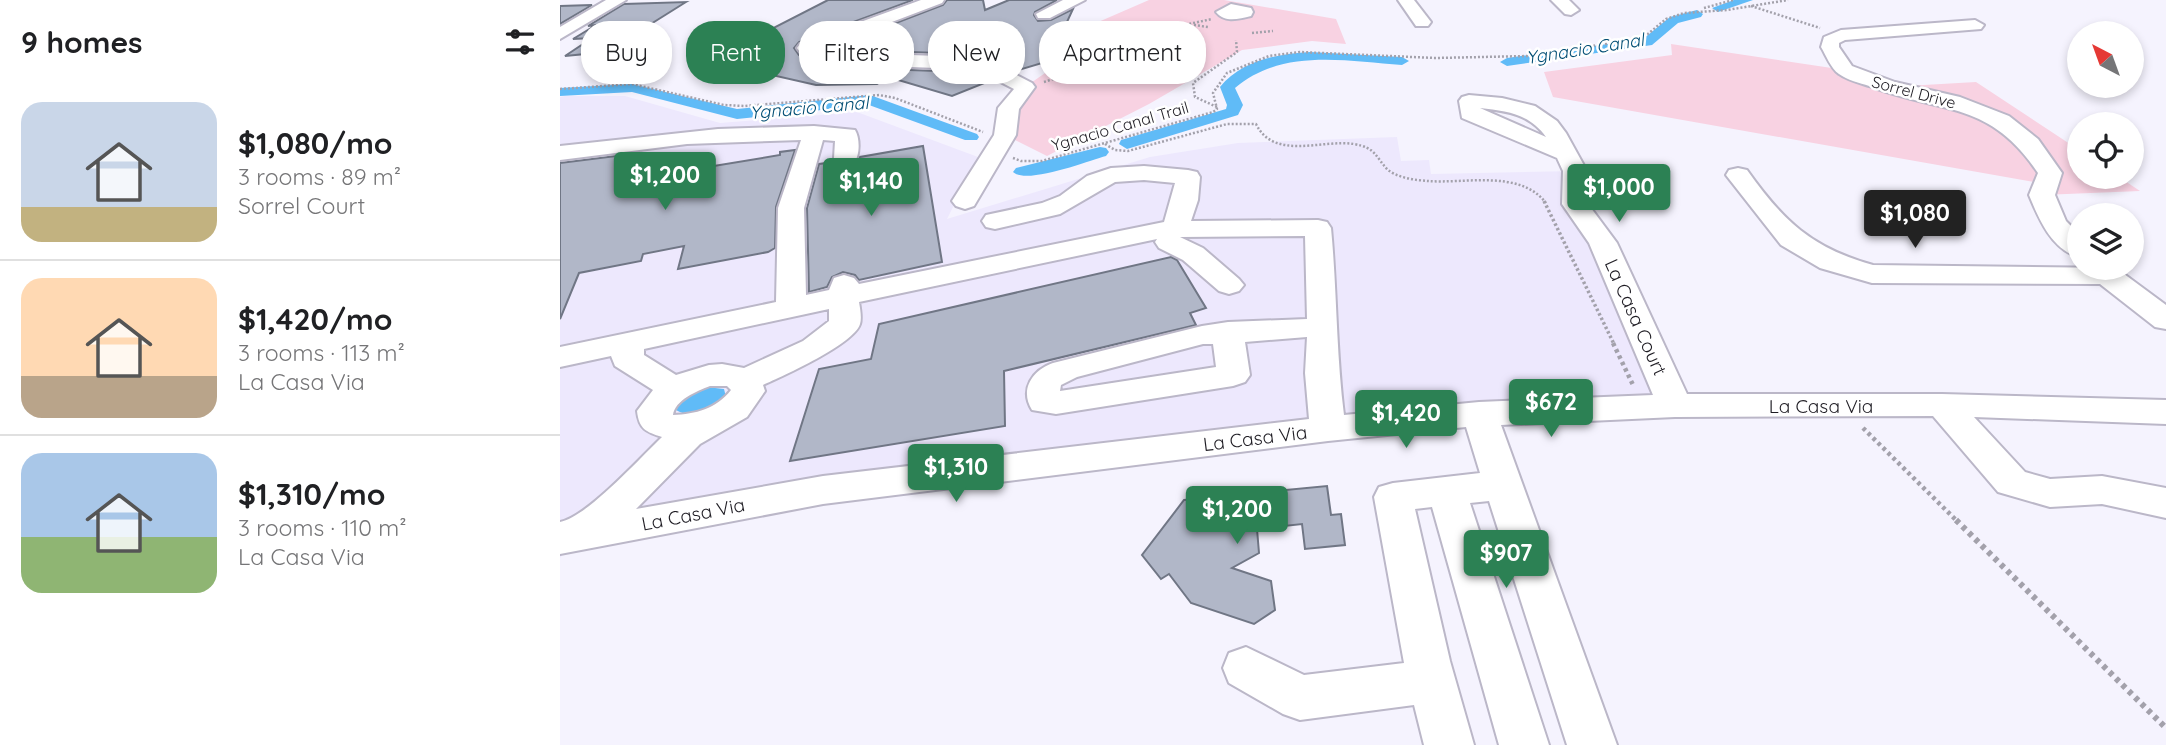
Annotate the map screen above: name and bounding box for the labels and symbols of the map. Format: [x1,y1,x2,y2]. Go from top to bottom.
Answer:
north arrow [2067,21,2144,98]
water label: Ygnacio Canal [1524,28,1647,69]
street label: Sorrel Drive [1870,71,1958,113]
water label: Ygnacio Canal [749,91,871,124]
street label: Ygnacio Canal Trail [1049,97,1191,155]
pin: $1,200 [608,152,722,212]
pin: $1,140 [814,158,928,218]
pin: $1,000 [1562,164,1676,224]
pin: $1,080 [1858,190,1972,250]
street label: La Casa Court [1600,255,1672,379]
pin: $672 [1510,380,1592,439]
pin: $1,420 [1349,391,1463,450]
street label: La Casa Via [1769,394,1873,418]
street label: La Casa Via [1202,420,1308,456]
pin: $1,310 [899,444,1013,504]
pin: $1,200 [1180,486,1294,546]
street label: La Casa Via [639,492,747,536]
pin: $907 [1465,530,1547,590]

